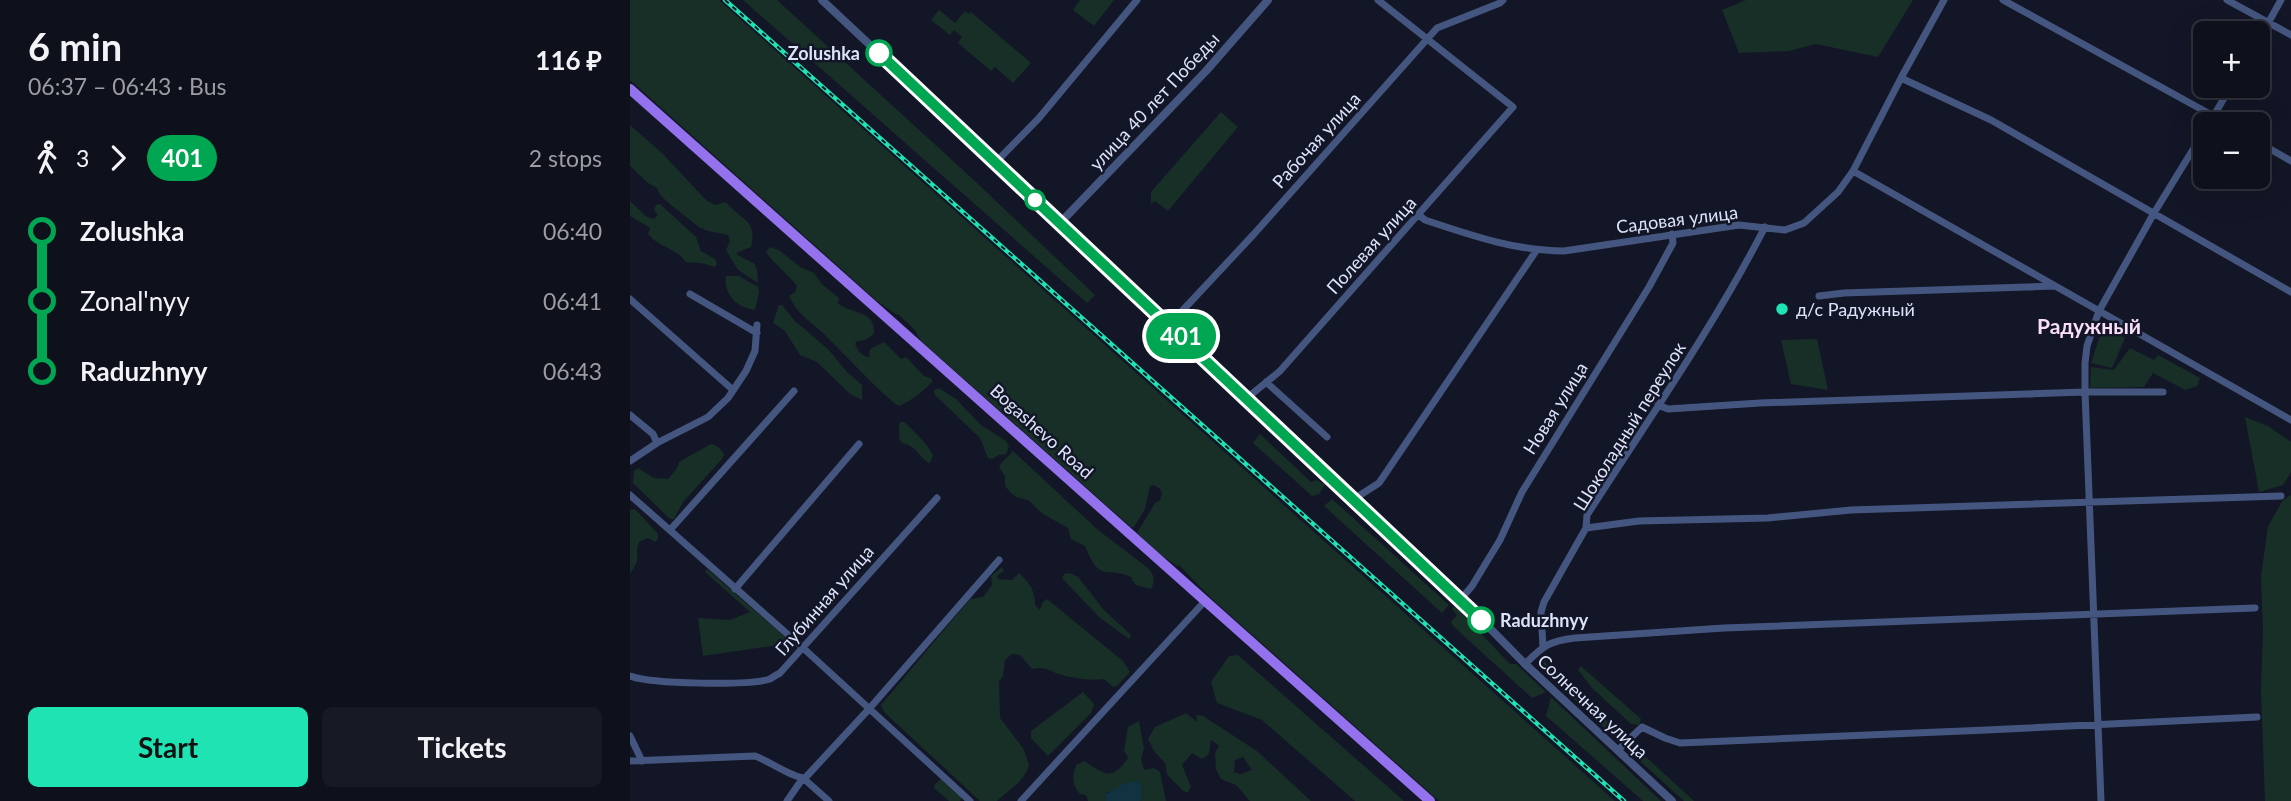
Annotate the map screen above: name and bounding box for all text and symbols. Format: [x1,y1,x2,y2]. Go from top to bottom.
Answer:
map controls [2193,21,2270,189]
button: + [2193,21,2270,98]
text: 6 min [28,23,122,69]
street label: улица 40 лет Победы [1085,28,1223,174]
marker: Zolushka [866,40,892,66]
place label: Zolushka [788,42,860,64]
text: 116 ₽ [535,44,602,76]
text: 06:37 – 06:43 · Bus [28,72,227,100]
street label: Рабочая улица [1267,88,1365,192]
button: − [2193,112,2270,189]
icon: walk [28,139,66,177]
icon: forward [99,139,137,177]
text: 401 [161,143,203,172]
text: 3 [76,144,89,172]
text: 2 stops [529,144,602,172]
unlabelled marker [1025,190,1045,210]
street label: Полевая улица [1322,192,1420,298]
street label: Садовая улица [1615,201,1739,237]
text: Zolushka [80,215,184,247]
text: 06:40 [543,217,602,245]
text: Zonal'nyy [80,285,190,317]
text: 06:41 [543,287,602,315]
place label: д/с Радужный [1796,298,1915,320]
marker: д/с Радужный [1774,301,1790,317]
line badge: 401 [1141,313,1221,359]
district label: Радужный [2037,313,2141,338]
text: 401 [1160,321,1202,350]
street label: Шоколадный переулок [1568,337,1690,514]
text: Raduzhnyy [80,355,207,387]
text: 06:43 [543,357,602,385]
street label: Новая улица [1518,358,1592,458]
street label: Bogashevo Road [986,379,1098,483]
street label: Глубинная улица [770,540,878,660]
marker: Raduzhnyy [1468,607,1494,633]
place label: Raduzhnyy [1500,609,1589,631]
street label: Солнечная улица [1533,649,1653,763]
button: Start [28,707,308,787]
button: Tickets [322,707,602,787]

